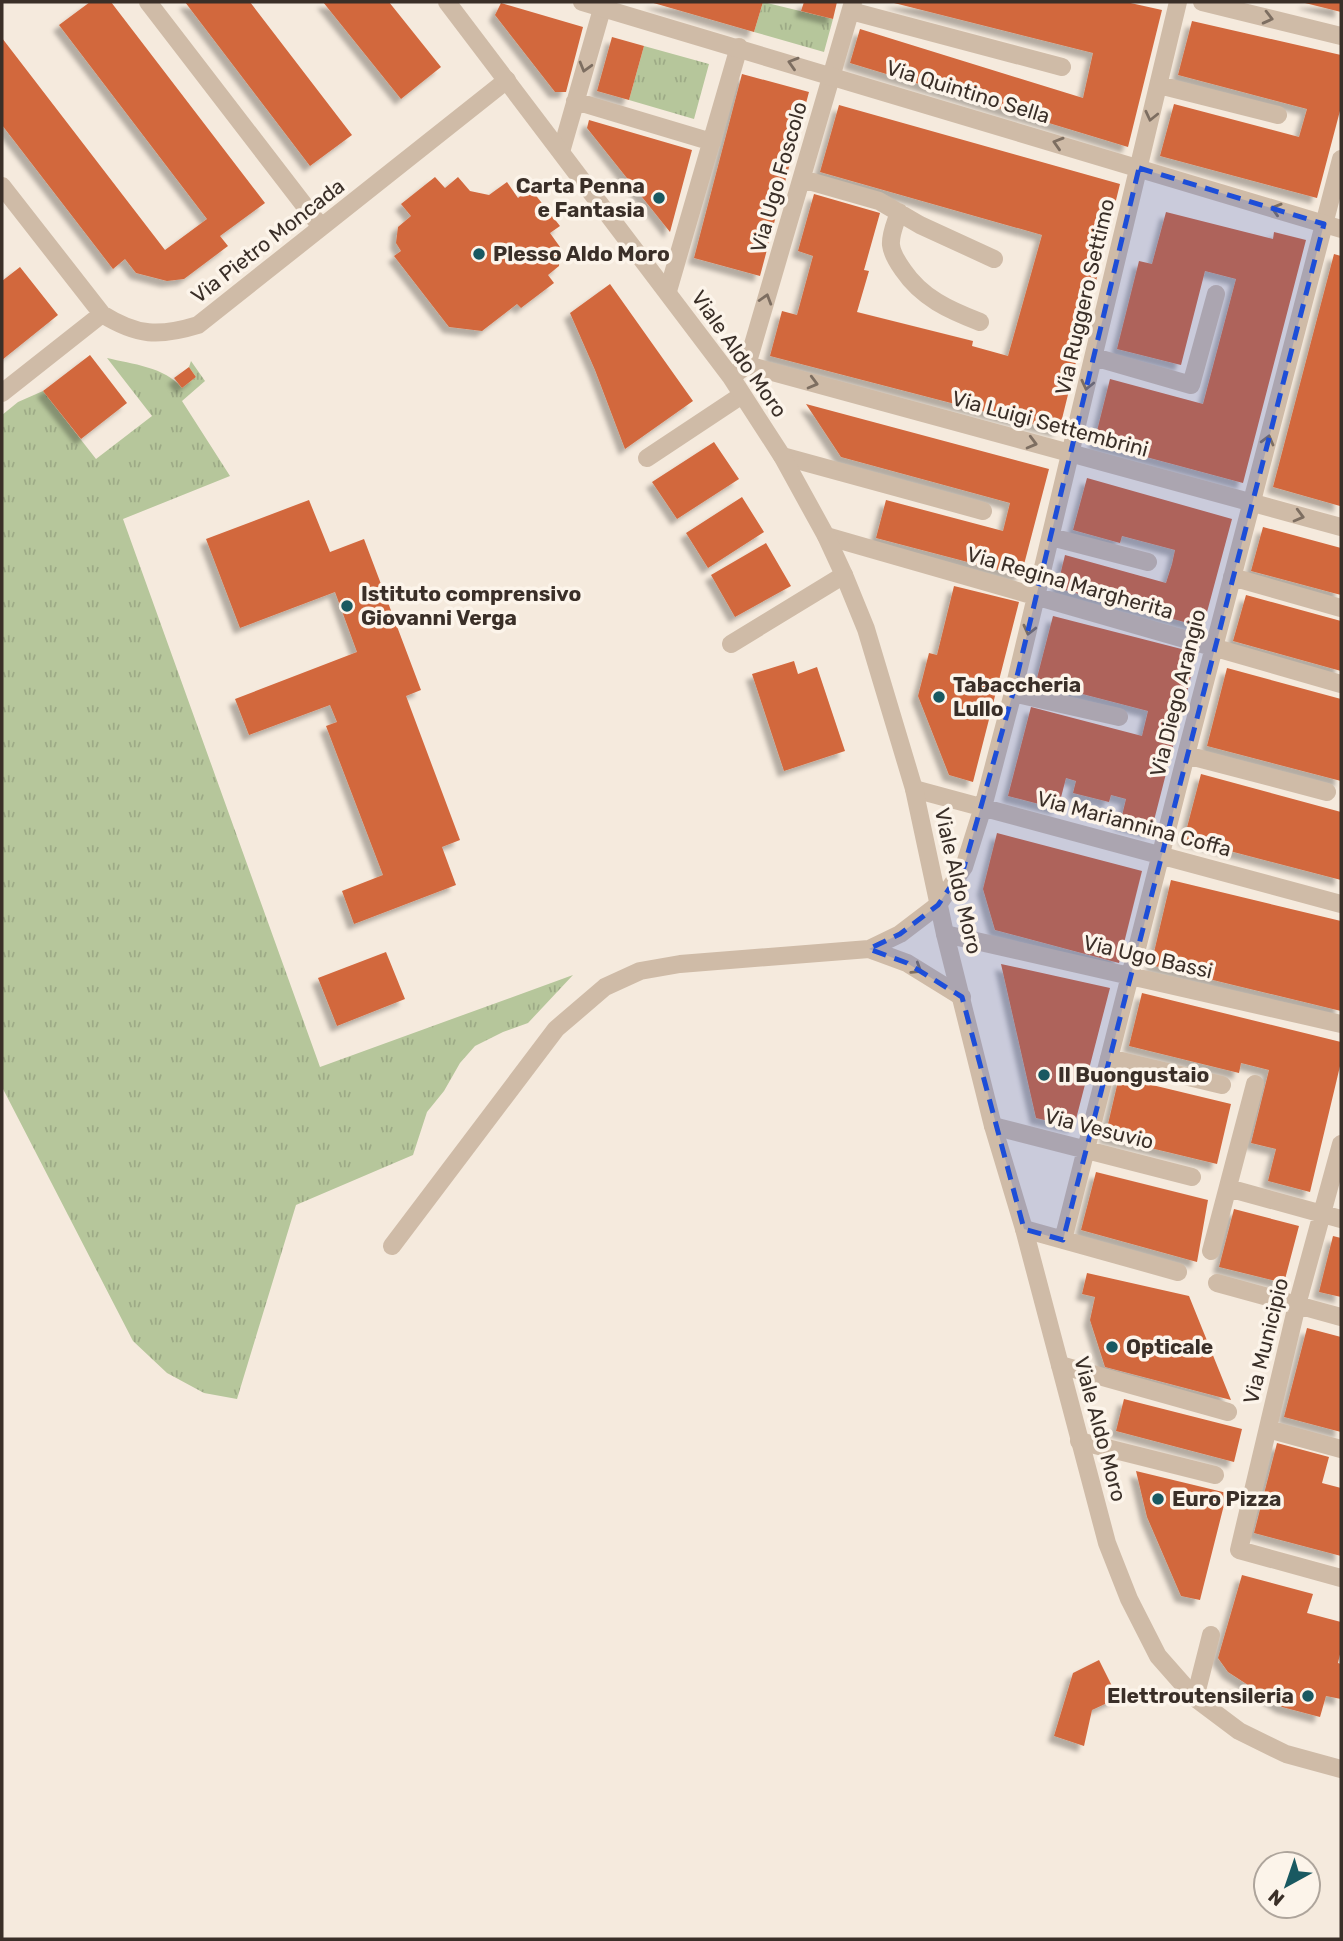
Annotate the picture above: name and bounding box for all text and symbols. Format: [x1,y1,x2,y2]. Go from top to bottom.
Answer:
one-way arrow [1262,10,1274,24]
street label: Via Quintino Sella [883,55,1053,128]
one-way arrow [788,57,800,72]
one-way arrow [579,61,593,73]
street label: Via Ugo Foscolo [745,99,812,255]
one-way arrow [1145,110,1160,122]
one-way arrow [1052,137,1064,152]
street label: Via Pietro Moncada [186,173,349,308]
place label: Carta Penna e Fantasia [516,173,645,222]
marker: Carta Penna e Fantasia [651,190,667,206]
street label: Via Ruggero Settimo [1050,196,1119,397]
one-way arrow [1270,202,1282,217]
place label: Plesso Aldo Moro [493,241,670,266]
marker: Plesso Aldo Moro [471,246,487,262]
street label: Viale Aldo Moro [686,285,792,422]
one-way arrow [758,294,773,306]
one-way arrow [807,375,819,389]
one-way arrow [1081,379,1096,391]
street label: Via Luigi Settembrini [949,385,1151,462]
one-way arrow [1260,434,1274,446]
one-way arrow [1026,435,1038,449]
one-way arrow [1293,507,1305,522]
street label: Via Regina Margherita [964,541,1176,624]
place label: Istituto comprensivo Giovanni Verga [361,581,581,630]
marker: Istituto comprensivo Giovanni Verga [339,598,355,614]
street label: Via Diego Arangio [1145,606,1210,779]
one-way arrow [1023,624,1037,636]
place label: Tabaccheria Lullo [953,672,1081,721]
marker: Tabaccheria Lullo [931,689,947,705]
street label: Via Mariannina Coffa [1034,786,1234,862]
street label: Viale Aldo Moro [930,805,987,956]
street label: Via Ugo Bassi [1081,929,1215,984]
one-way arrow [909,961,922,974]
place label: Il Buongustaio [1058,1062,1209,1087]
marker: Il Buongustaio [1036,1067,1052,1083]
street label: Via Vesuvio [1042,1103,1156,1154]
street label: Via Municipio [1238,1275,1293,1406]
place label: Opticale [1126,1334,1213,1359]
marker: Opticale [1104,1339,1120,1355]
street label: Viale Aldo Moro [1069,1354,1132,1504]
place label: Euro Pizza [1172,1486,1281,1511]
marker: Euro Pizza [1150,1491,1166,1507]
place label: Elettroutensileria [1107,1683,1294,1708]
marker: Elettroutensileria [1300,1688,1316,1704]
north arrow [1252,1850,1322,1920]
text: N [1264,1884,1289,1911]

